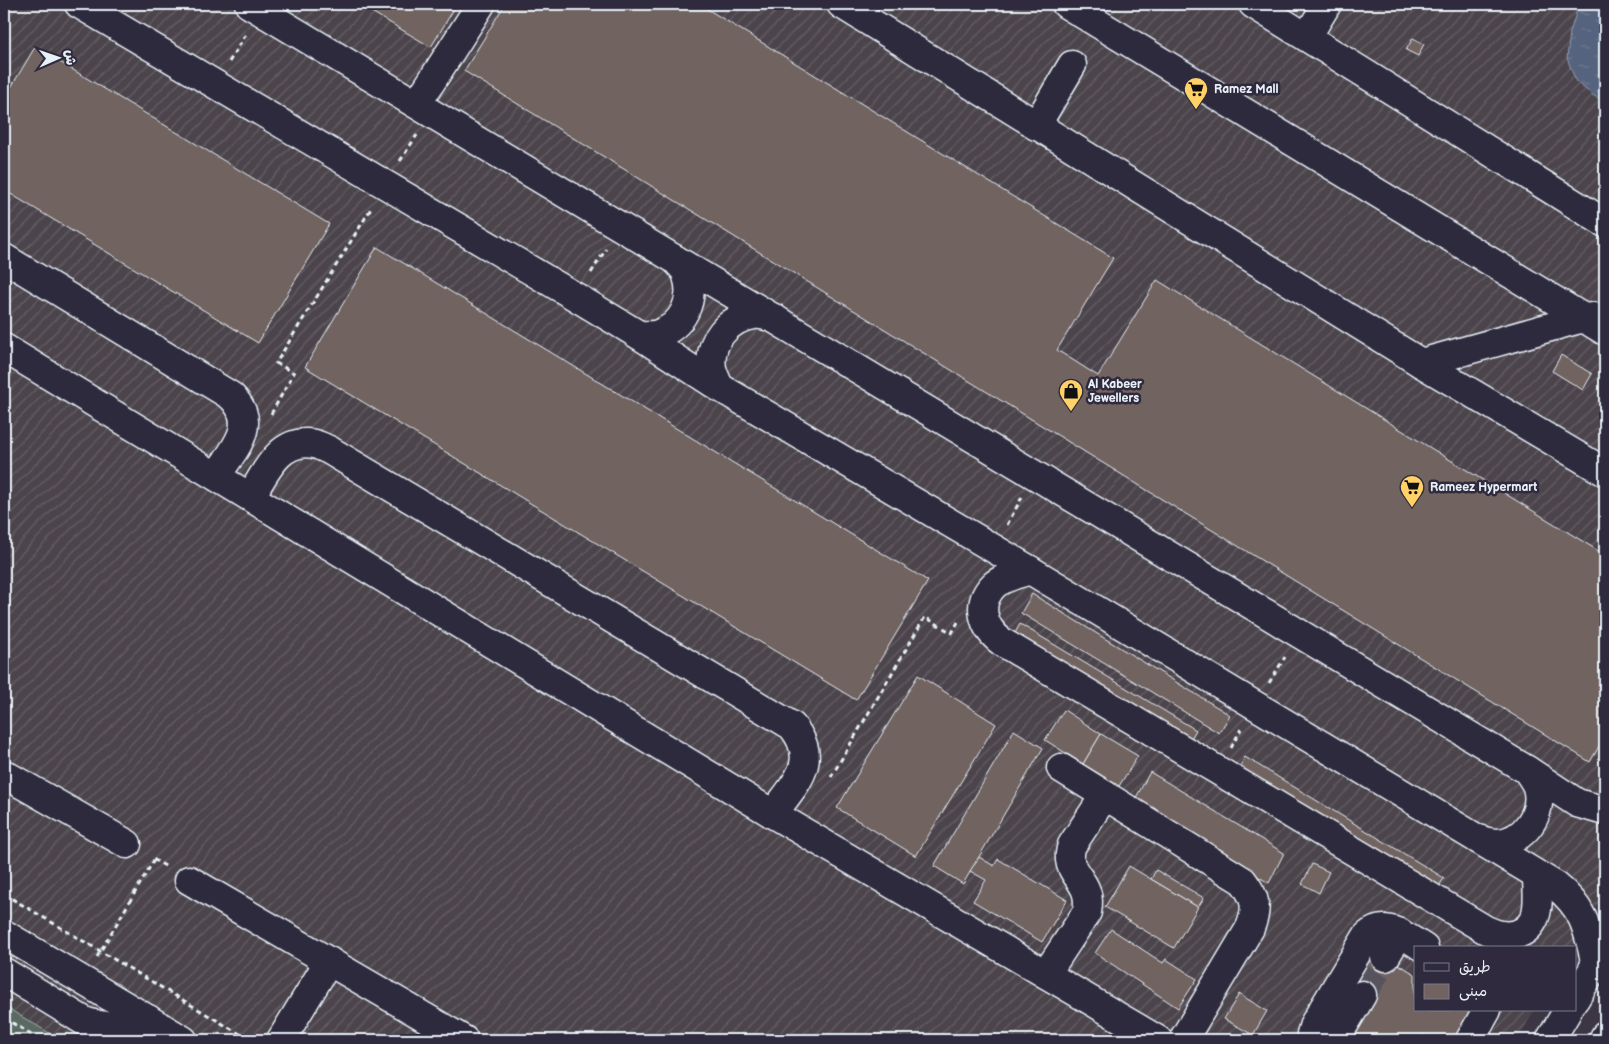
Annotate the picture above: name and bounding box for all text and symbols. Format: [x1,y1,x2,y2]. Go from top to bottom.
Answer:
north arrow [32,32,82,82]
text: ش [62,50,79,66]
supermarket icon: Ramez Mall [1183,76,1209,110]
place label: Ramez Mall [1214,82,1279,97]
place label: Al Kabeer Jewellers [1087,377,1142,406]
shop icon: Al Kabeer Jewellers [1058,378,1084,412]
supermarket icon: Rameez Hypermart [1399,474,1425,508]
place label: Rameez Hypermart [1430,480,1537,495]
legend [1414,946,1576,1012]
text: طريق [1459,958,1491,977]
text: مبنى [1459,982,1487,1001]

